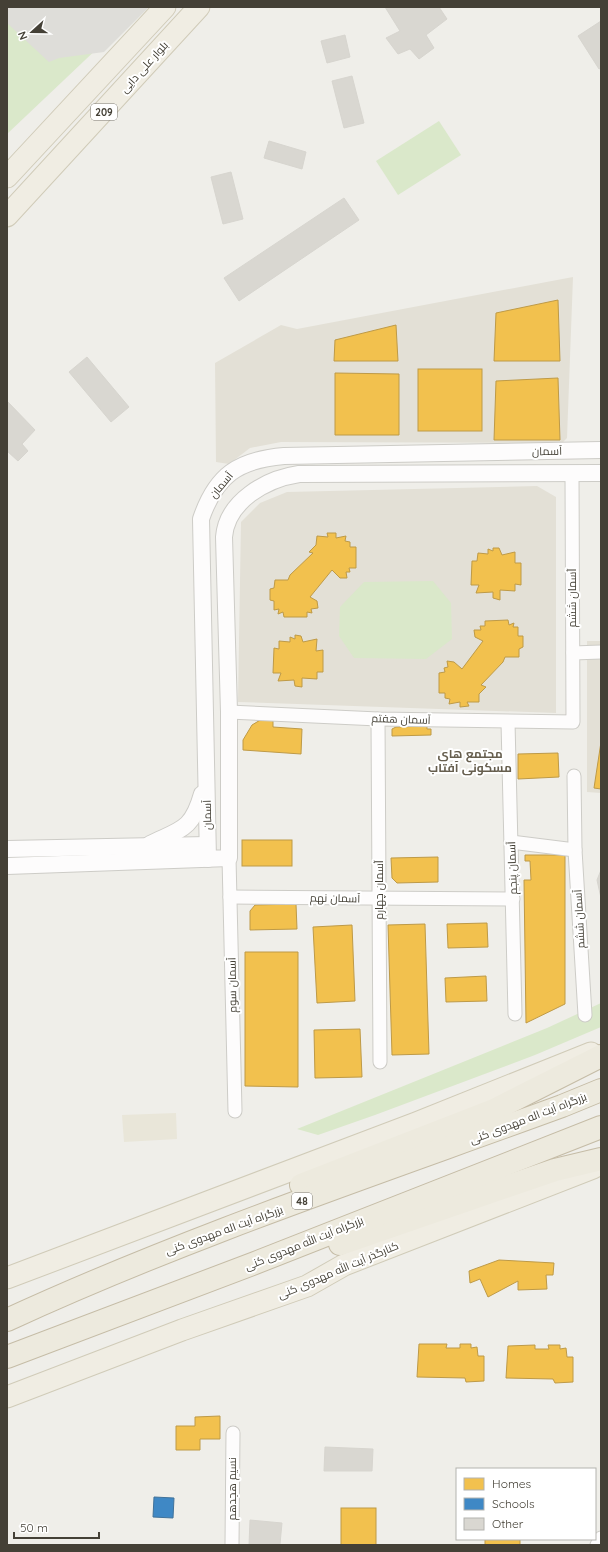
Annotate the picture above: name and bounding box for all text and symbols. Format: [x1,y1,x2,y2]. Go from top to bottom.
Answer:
north arrow [12,12,52,52]
text: N [15,29,31,42]
street label: بلوار علی دایی [117,38,171,96]
road number: 209 [91,104,117,120]
street label: آسمان [532,444,562,458]
street label: آسمان [206,469,236,501]
street label: آسمان ششم [565,569,580,627]
street label: آسمان هفتم [371,711,431,728]
district label: مجتمع های مسکونی آفتاب [428,746,512,776]
street label: آسمان [200,800,214,830]
street label: آسمان پنجم [504,841,521,895]
street label: آسمان چهارم [372,860,387,920]
street label: آسمان ششم [570,889,589,949]
street label: آسمان نهم [310,891,360,906]
street label: آسمان سوم [225,957,240,1013]
street label: بزرگراه آیت اله مهدوی کنی [467,1089,589,1147]
road number: 48 [292,1193,312,1209]
street label: بزرگراه آیت اله مهدوی کنی [163,1202,285,1258]
street label: بزرگراه آیت الله مهدوی کنی [242,1212,365,1273]
street label: کنارگذر آیت الله مهدوی کنی [275,1237,401,1302]
street label: نسیم هجدهم [225,1457,240,1521]
legend [456,1468,596,1540]
text: Homes [492,1476,532,1491]
text: Schools [492,1496,535,1511]
scale bar [14,1514,99,1540]
text: Other [492,1516,524,1531]
text: 50 m [20,1520,48,1535]

